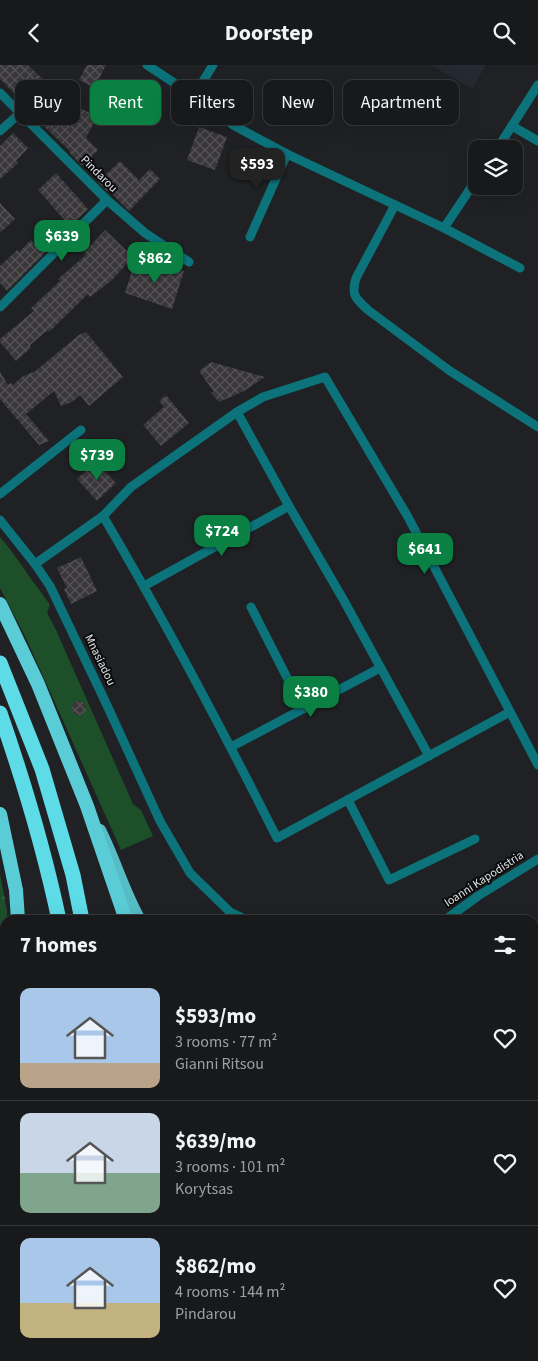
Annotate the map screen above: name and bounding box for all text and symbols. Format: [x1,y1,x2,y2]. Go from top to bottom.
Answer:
text: Doorstep [225,17,313,49]
icon: back [20,19,48,47]
icon: search [490,19,518,47]
chip: Buy [15,80,80,125]
chip: Rent [90,80,161,125]
chip: Filters [171,80,253,125]
chip: New [263,80,333,125]
chip: Apartment [343,80,459,125]
map controls [468,140,523,195]
button: layers [468,140,523,195]
pin: $593 [227,147,287,190]
street label: Pindarou [77,152,121,196]
text: $593 [240,153,274,175]
pin: $639 [32,219,92,262]
text: $639 [45,225,79,247]
pin: $862 [125,241,185,284]
text: $862 [138,247,172,269]
pin: $739 [67,439,127,481]
text: $739 [80,444,114,466]
pin: $724 [192,515,252,557]
text: $724 [205,520,239,542]
pin: $641 [395,533,455,575]
text: $641 [408,538,442,560]
street label: Mnasiadou [80,632,120,688]
pin: $380 [281,675,341,718]
text: $380 [294,681,328,703]
street label: Ioanni Kapodistria [441,847,527,911]
text: 7 homes [20,930,97,960]
icon: filters [491,931,519,959]
text: $593/mo [175,1001,256,1031]
icon: home [60,1008,120,1068]
icon: heart [491,1024,519,1052]
text: 3 rooms · 77 m² [175,1031,277,1053]
text: Gianni Ritsou [175,1053,264,1075]
text: $639/mo [175,1126,256,1156]
icon: home [60,1133,120,1193]
icon: heart [491,1149,519,1177]
text: 3 rooms · 101 m² [175,1156,285,1178]
text: Korytsas [175,1178,233,1200]
text: $862/mo [175,1251,256,1281]
icon: home [60,1258,120,1318]
icon: heart [491,1274,519,1302]
text: 4 rooms · 144 m² [175,1281,285,1303]
text: Pindarou [175,1303,236,1325]

